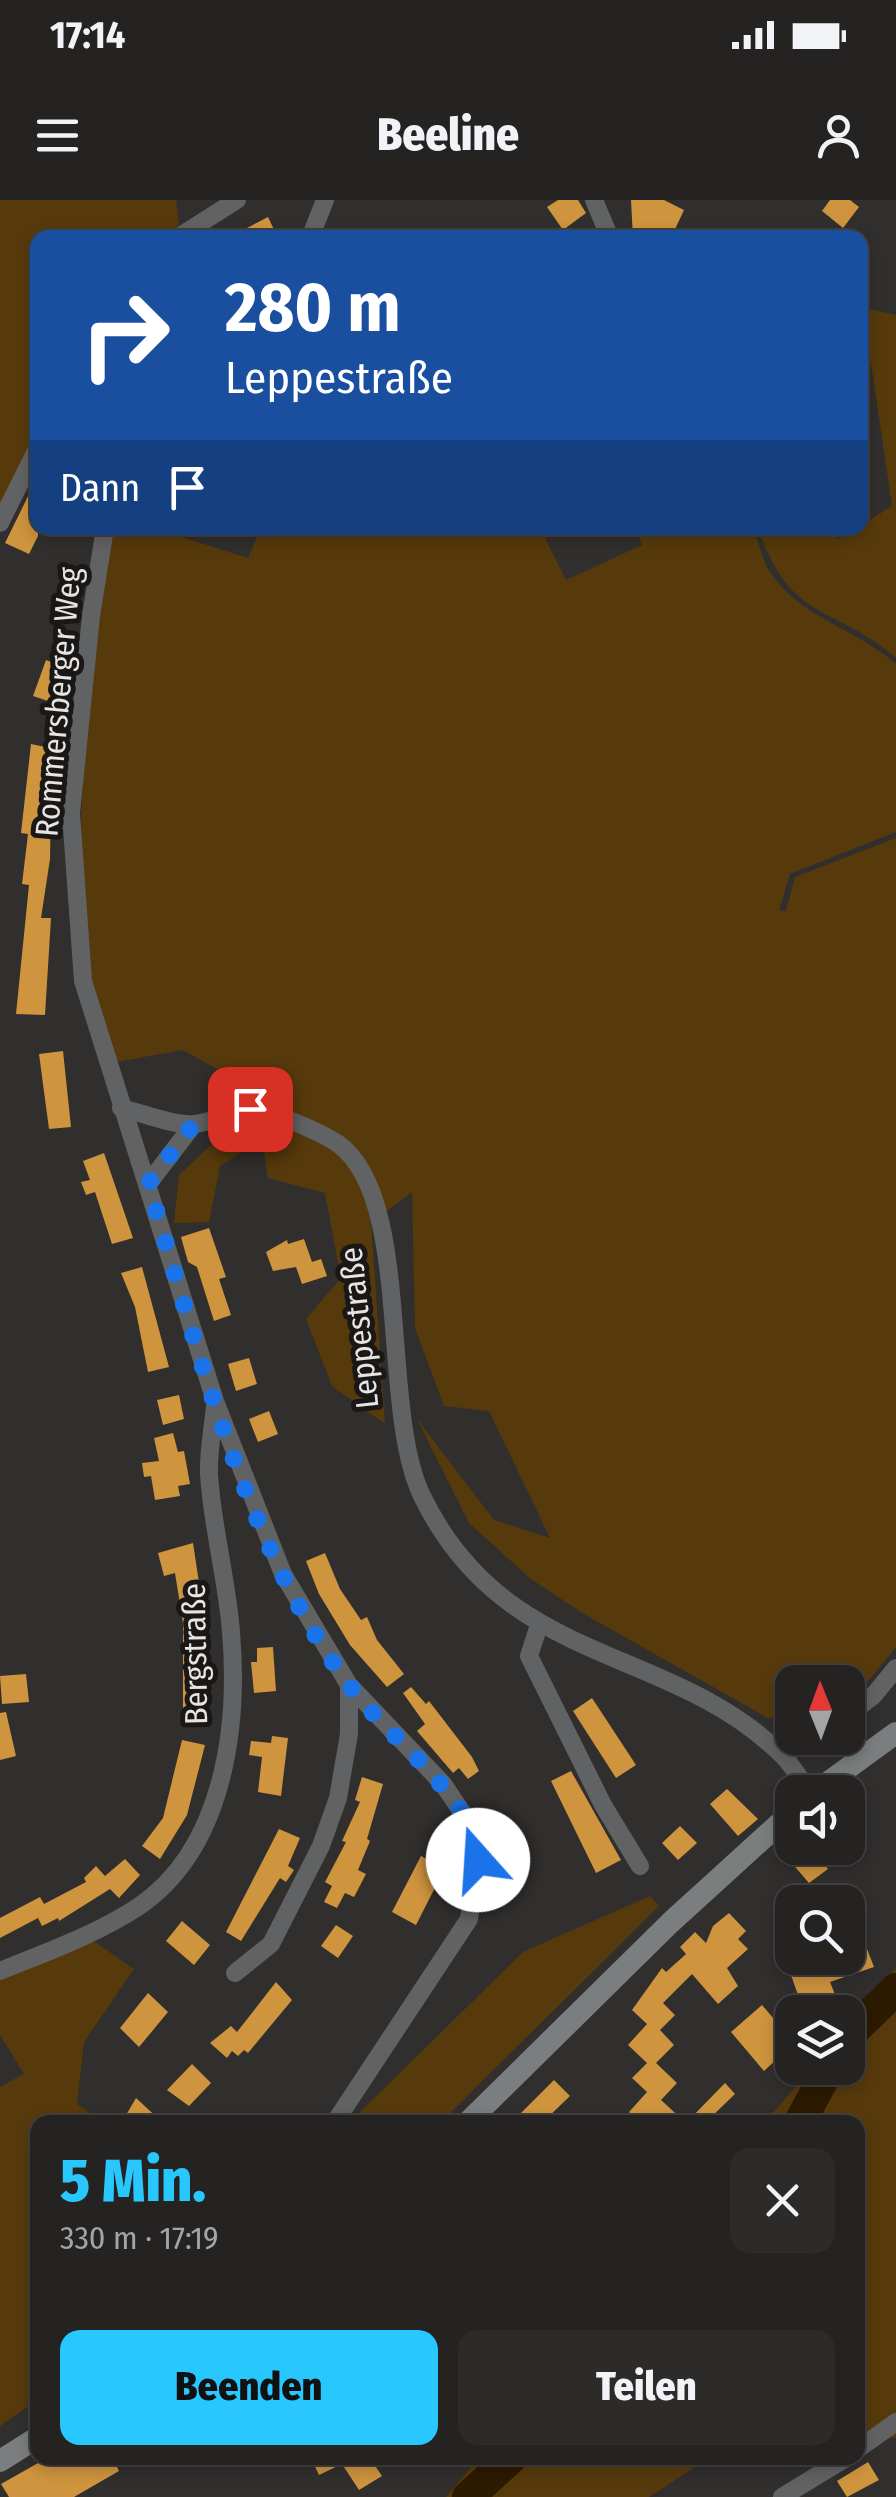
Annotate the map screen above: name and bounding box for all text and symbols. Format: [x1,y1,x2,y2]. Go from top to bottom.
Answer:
text: 17:14 [50,12,125,58]
icon: menu [30,108,85,163]
text: Beeline [377,108,519,162]
icon: person [811,108,866,163]
text: 280 m [225,266,401,350]
icon: right [60,270,190,400]
text: Leppestraße [225,351,453,405]
icon: arrive [160,460,215,515]
text: Dann [60,465,140,511]
street label: Rommersberger Weg [27,566,89,838]
pin [208,1067,293,1152]
icon: arrive [223,1082,278,1137]
street label: Leppestraße [332,1245,386,1411]
street label: Bergstraße [175,1583,215,1725]
north arrow [775,1665,865,1755]
map controls [775,1665,865,2085]
button: sound [775,1775,865,1865]
position arrow [426,1808,530,1912]
button: search [775,1885,865,1975]
button: layers [775,1995,865,2085]
text: 5 Min. [60,2145,206,2217]
button: close [730,2148,835,2253]
text: 330 m · 17:19 [60,2219,218,2257]
button: Beenden [60,2330,438,2445]
button: Teilen [458,2330,835,2445]

